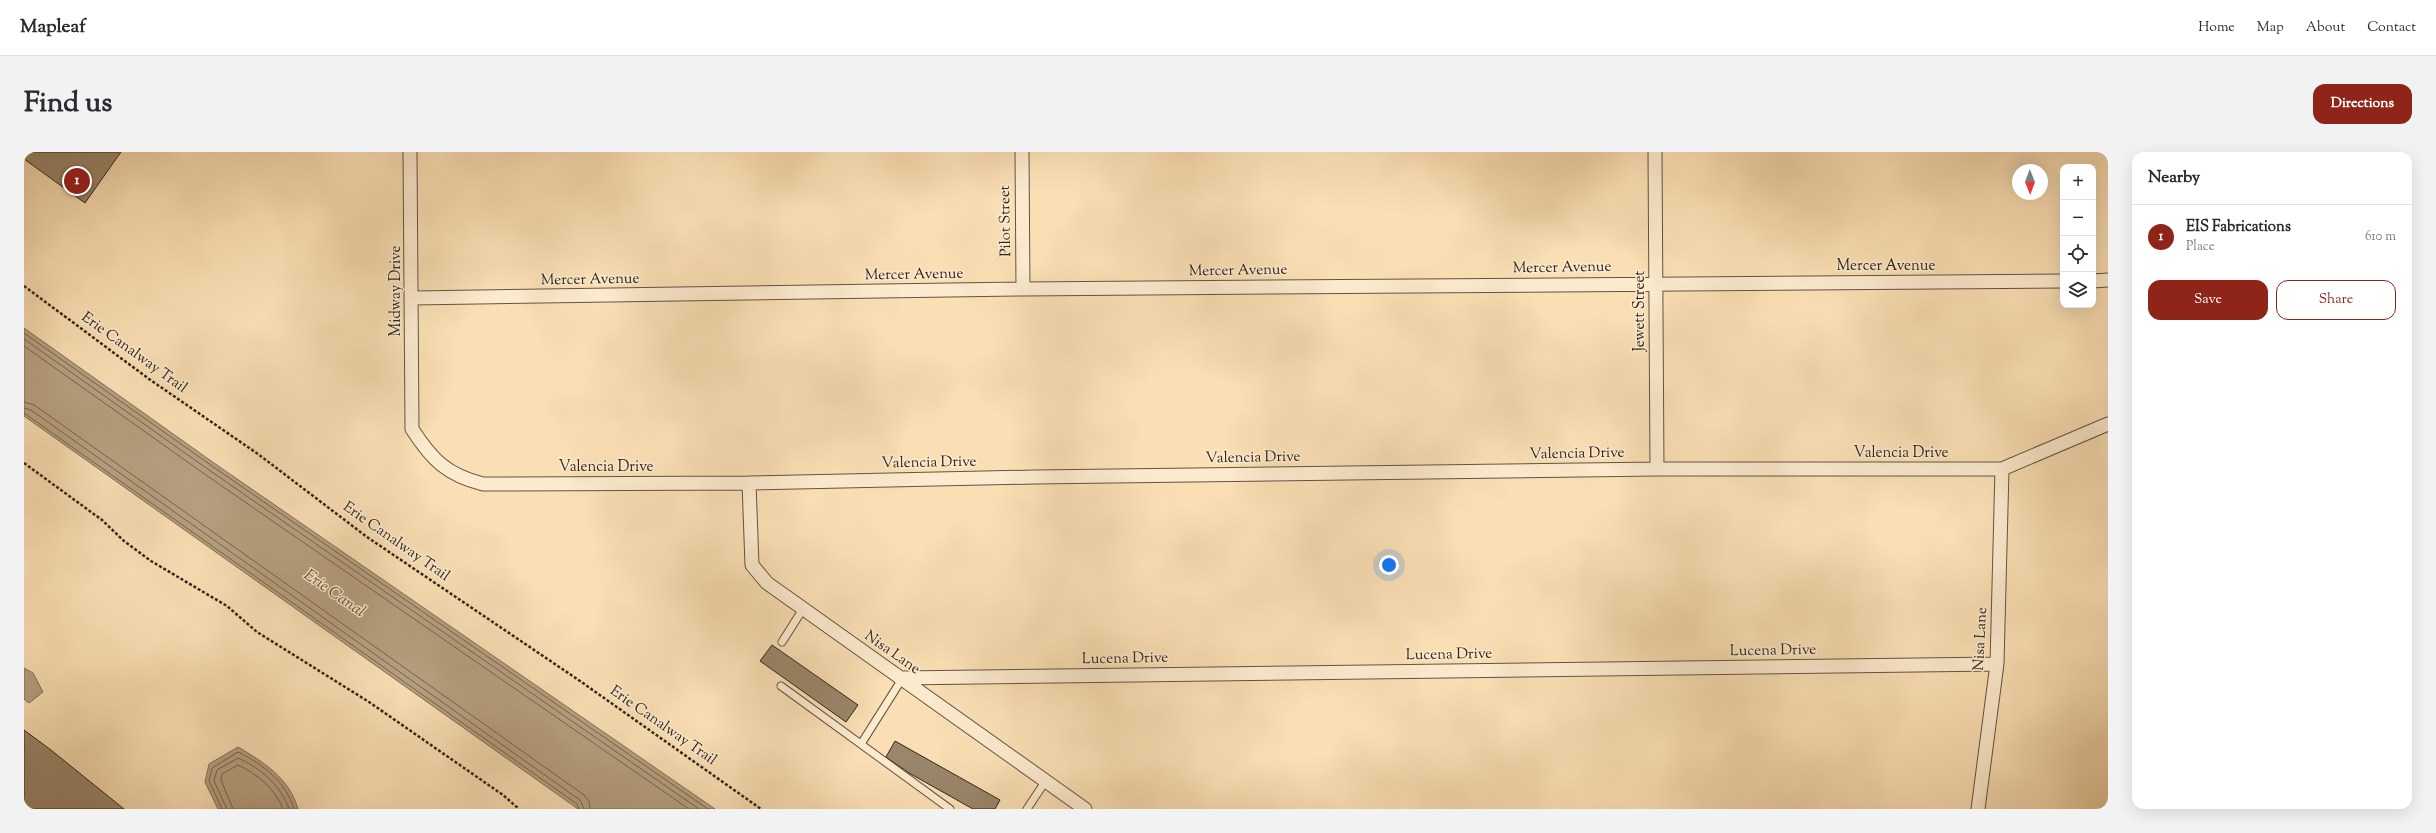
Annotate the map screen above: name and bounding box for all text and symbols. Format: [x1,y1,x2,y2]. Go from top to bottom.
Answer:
text: Mapleaf [20,14,86,41]
text: Home [2198,18,2235,38]
text: Map [2257,18,2284,38]
text: About [2306,18,2345,38]
text: Contact [2367,18,2416,38]
text: Find us [24,84,112,124]
button: Directions [2313,84,2412,124]
north arrow [2012,164,2048,200]
map controls [2060,164,2096,308]
button: + [2060,164,2096,200]
pin: 1 [64,166,90,196]
text: Nearby [2148,166,2200,190]
street label: Pilot Street [995,185,1017,257]
button: − [2060,200,2096,236]
text: EIS Fabrications [2186,217,2291,238]
text: 1 [2159,228,2163,246]
text: 610 m [2365,228,2396,246]
button: locate [2060,236,2096,272]
text: Place [2186,238,2215,256]
street label: Midway Drive [386,246,407,336]
street label: Mercer Avenue [1837,256,1935,277]
street label: Mercer Avenue [1512,257,1612,279]
street label: Mercer Avenue [1188,260,1288,282]
street label: Mercer Avenue [864,264,964,286]
street label: Mercer Avenue [540,269,640,291]
street label: Jewett Street [1630,270,1651,353]
button: layers [2060,272,2096,308]
button: Save [2148,280,2268,320]
button: Share [2276,280,2396,320]
street label: Erie Canalway Trail [77,307,191,399]
street label: Valencia Drive [1529,443,1625,465]
street label: Valencia Drive [1853,443,1949,464]
street label: Valencia Drive [1205,447,1301,469]
street label: Valencia Drive [881,452,977,474]
street label: Valencia Drive [558,457,654,478]
street label: Erie Canalway Trail [338,497,454,587]
your location [1379,555,1399,575]
water label: Erie Canal [299,564,369,624]
street label: Nisa Lane [1969,607,1993,671]
street label: Nisa Lane [860,626,924,680]
street label: Lucena Drive [1730,640,1816,662]
street label: Lucena Drive [1406,644,1492,666]
street label: Lucena Drive [1082,648,1168,670]
street label: Erie Canalway Trail [605,681,721,771]

